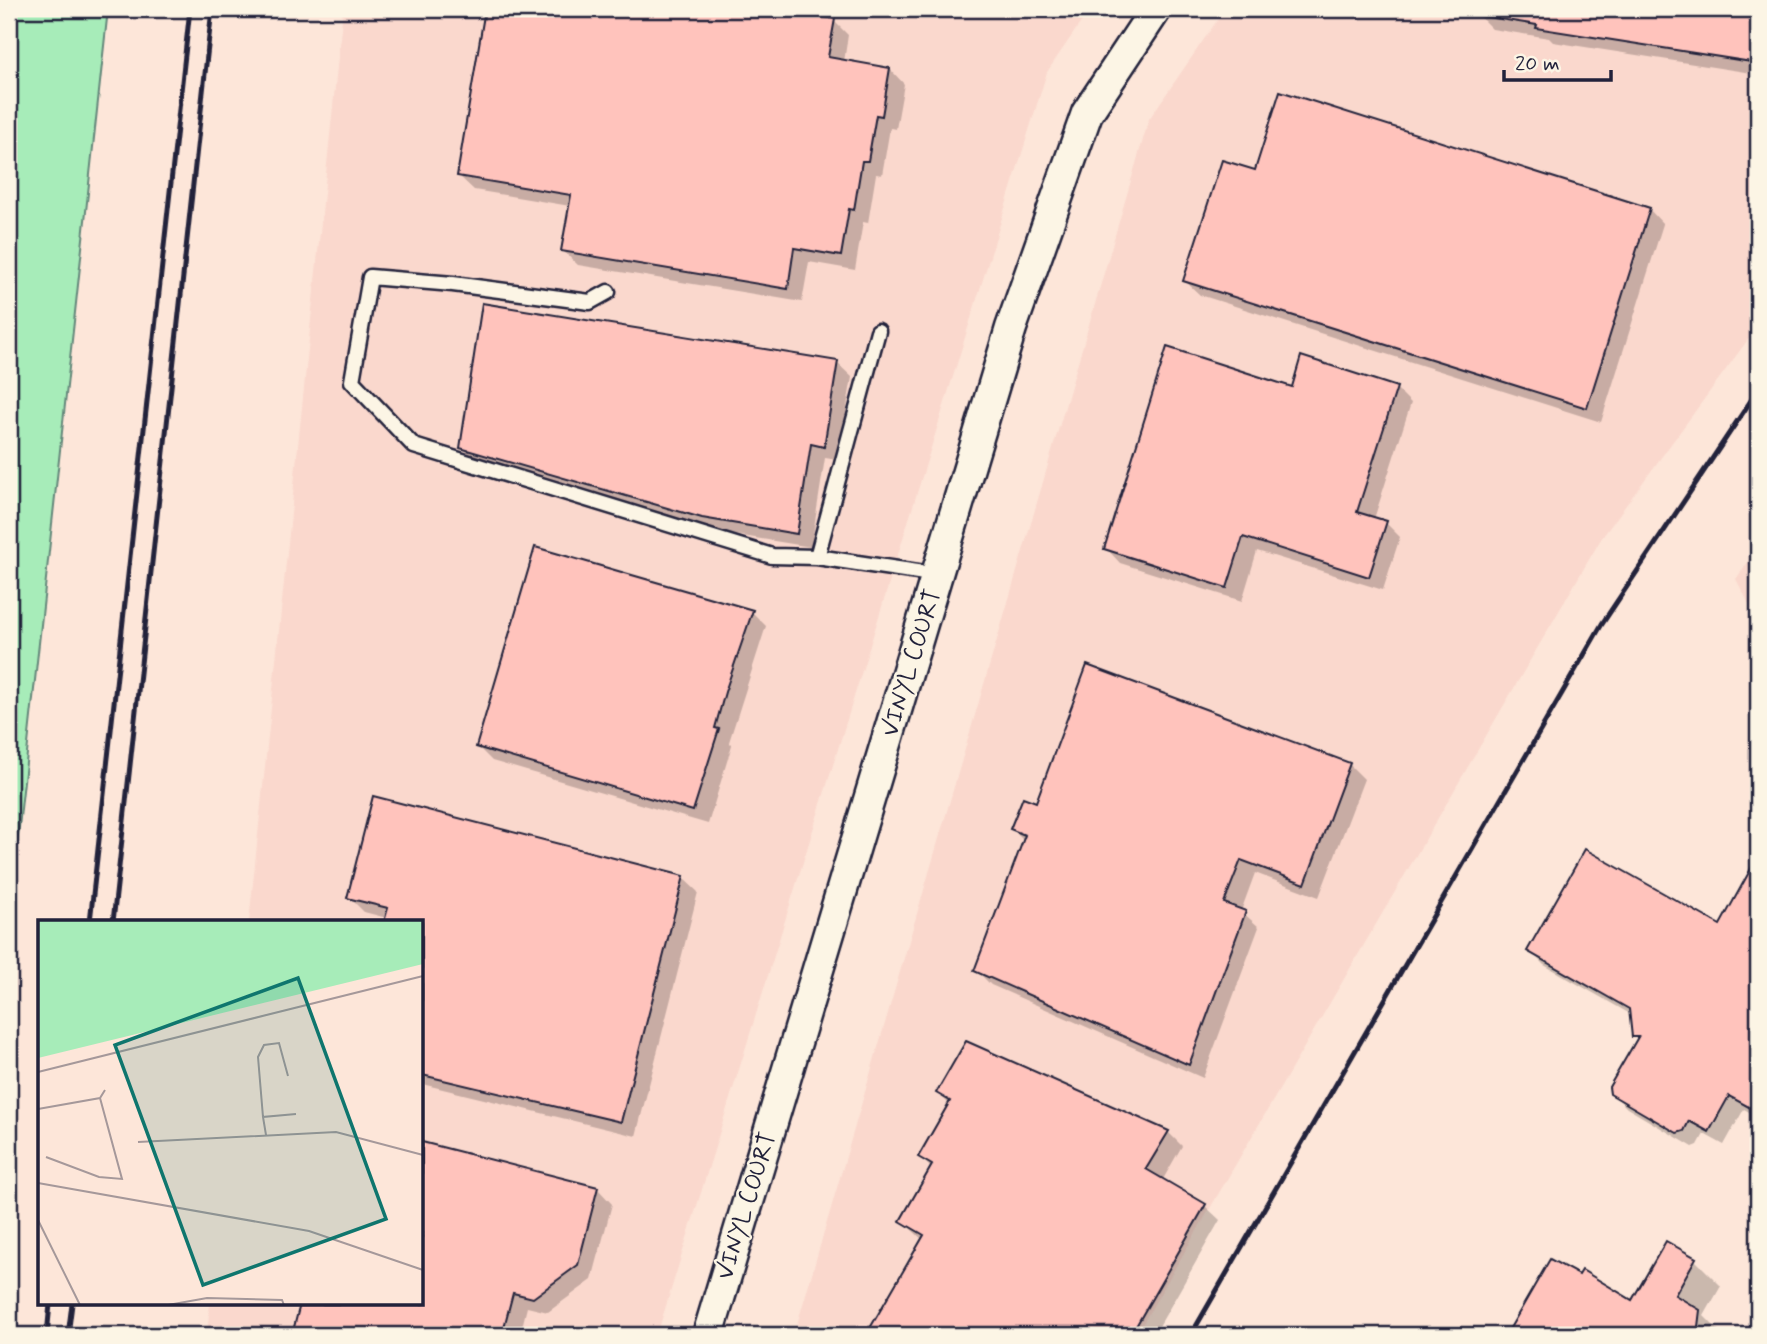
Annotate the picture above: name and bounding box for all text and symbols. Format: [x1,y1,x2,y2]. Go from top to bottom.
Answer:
scale bar [1504,38,1611,82]
text: 20 m [1515,50,1560,78]
street label: VINYL COURT [875,585,949,741]
inset map [38,920,424,1306]
street label: VINYL COURT [710,1128,784,1284]

